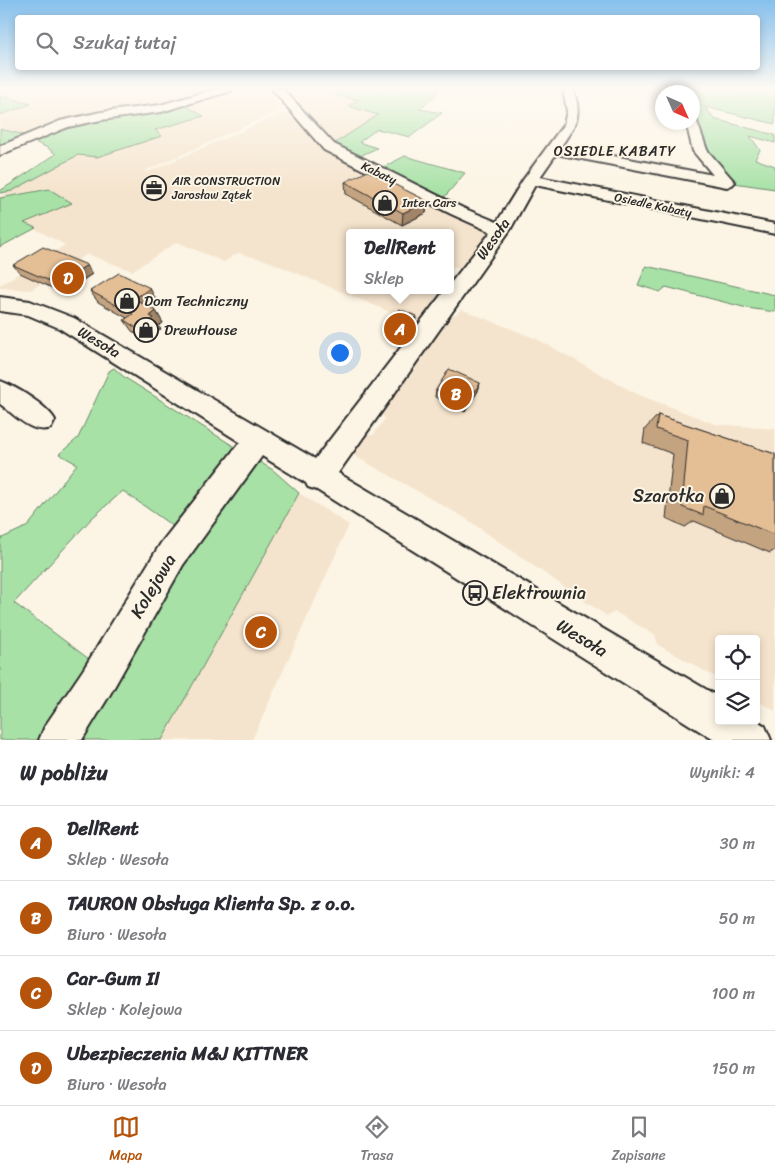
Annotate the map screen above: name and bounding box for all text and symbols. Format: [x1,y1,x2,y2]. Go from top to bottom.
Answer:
search box [15,15,760,70]
text: Szukaj tutaj [73,26,176,59]
icon: search [33,29,61,57]
north arrow [655,85,700,130]
district label: OSIEDLE KABATY [554,139,677,164]
street label: Kabaty [357,155,401,191]
place label: AIR CONSTRUCTION Jarosław Zątek [171,170,281,206]
office icon: AIR CONSTRUCTION Jarosław Zątek [141,175,167,201]
street label: Osiedle Kabaty [612,186,695,224]
shop icon: Inter Cars [372,190,398,216]
place label: Inter Cars [401,192,457,214]
street label: Wesoła [469,212,517,265]
popup [346,229,454,294]
text: DellRent [364,231,436,264]
pin: D [52,259,84,297]
text: Sklep [364,264,404,293]
shop icon: Dom Techniczny [114,288,140,314]
place label: Dom Techniczny [144,288,249,314]
pin: A [384,310,416,348]
shop icon: DrewHouse [133,317,159,343]
place label: DrewHouse [164,317,238,343]
street label: Wesoła [72,319,126,365]
your location [327,340,353,366]
pin: B [440,375,472,413]
place label: Szarotka [633,480,704,512]
shop icon: Szarotka [709,483,735,509]
street label: Kolejowa [121,547,185,625]
place label: Elektrownia [492,577,586,609]
bus stop icon: Elektrownia [462,580,488,606]
street label: Wesoła [550,610,614,666]
pin: C [245,613,277,651]
map controls [715,635,760,725]
button: locate [715,635,760,680]
button: layers [715,680,760,725]
text: W pobliżu [20,754,108,792]
text: Wyniki: 4 [689,758,755,787]
text: DellRent [67,812,139,845]
text: A [31,829,41,858]
text: 30 m [720,829,755,858]
text: Sklep · Wesoła [67,845,169,874]
text: TAURON Obsługa Klienta Sp. z o.o. [67,887,356,920]
text: B [31,904,41,933]
text: 50 m [719,904,755,933]
text: Biuro · Wesoła [67,920,167,949]
text: Car-Gum II [67,962,160,995]
text: C [31,979,41,1008]
text: 100 m [711,979,755,1008]
text: Sklep · Kolejowa [67,995,182,1024]
text: Ubezpieczenia M&J KITTNER [67,1037,308,1070]
text: D [31,1054,41,1083]
text: 150 m [712,1054,755,1083]
text: Biuro · Wesoła [67,1070,167,1099]
tab: Mapa [109,1113,142,1168]
tab: Trasa [360,1113,393,1168]
tab: Zapisane [612,1113,666,1168]

